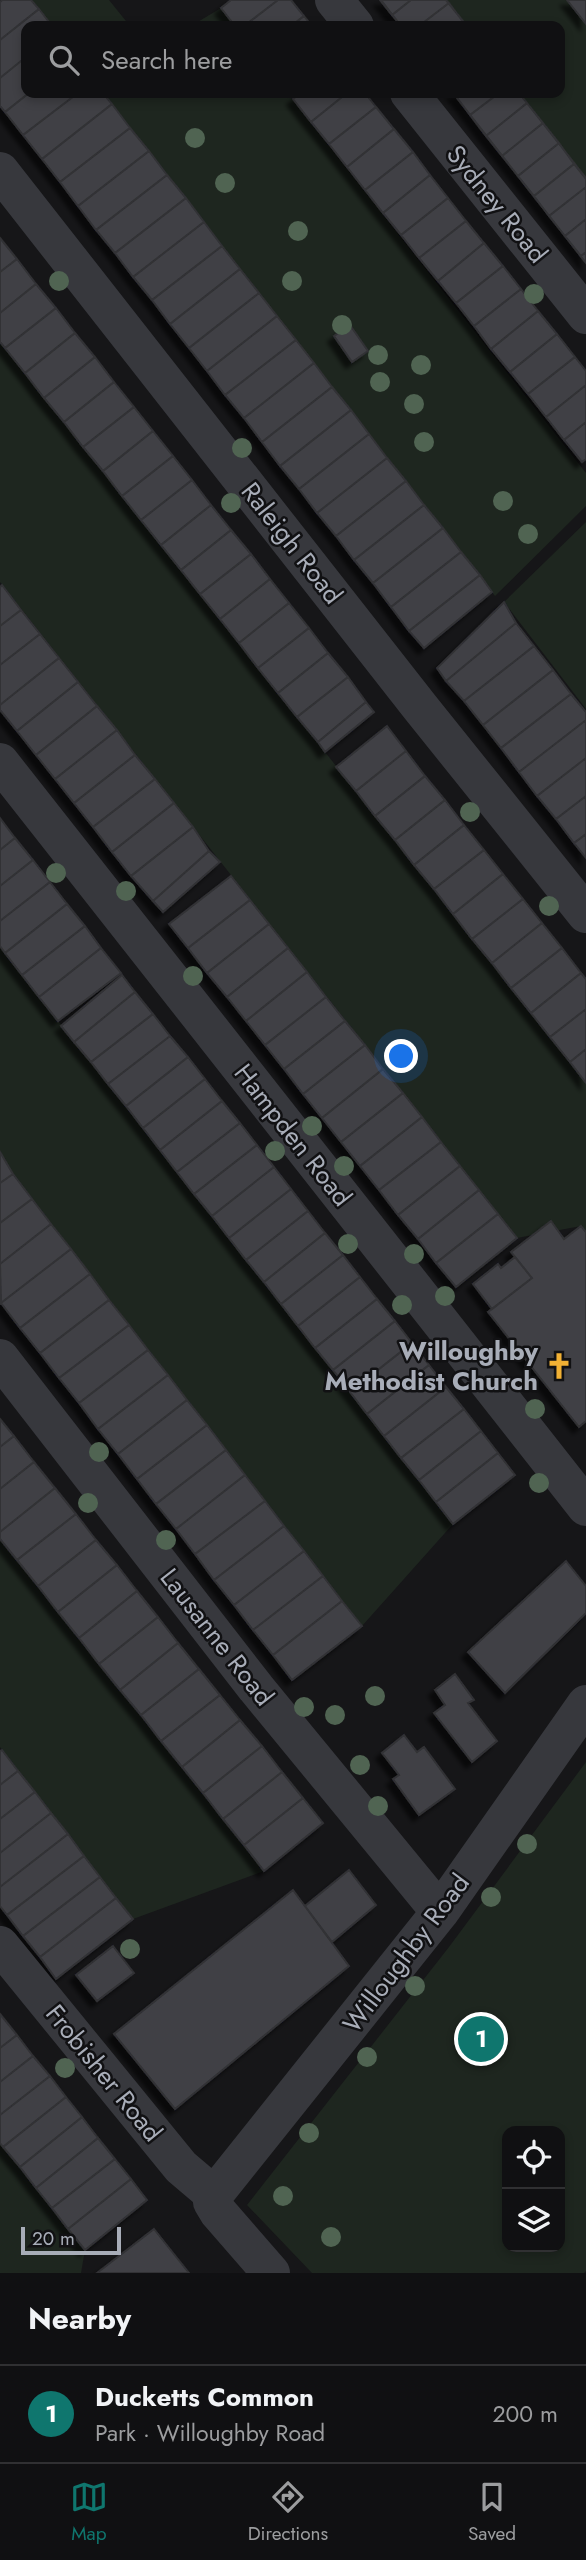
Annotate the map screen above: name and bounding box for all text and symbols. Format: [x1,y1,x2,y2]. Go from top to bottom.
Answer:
search box [21,21,565,98]
icon: search [45,41,83,79]
text: Search here [101,41,233,79]
street label: Sydney Road [437,137,557,271]
street label: Raleigh Road [232,474,352,612]
your location [384,1039,418,1073]
street label: Hampden Road [225,1056,361,1214]
place label: Willoughby Methodist Church [324,1332,538,1400]
church icon: Willoughby Methodist Church [544,1351,574,1381]
street label: Lausanne Road [151,1560,283,1714]
street label: Willoughby Road [333,1865,479,2041]
street label: Frobisher Road [37,1996,171,2150]
pin: 1 [458,2013,504,2065]
map controls [502,2126,565,2252]
button: locate [502,2126,565,2189]
button: layers [502,2189,565,2252]
scale bar [21,2224,121,2256]
text: 20 m [32,2225,75,2252]
text: Nearby [28,2297,131,2340]
text: Ducketts Common [95,2378,314,2416]
text: 1 [45,2397,57,2431]
text: 200 m [492,2397,558,2431]
text: Park · Willoughby Road [95,2416,325,2450]
tab: Map [70,2478,108,2547]
tab: Directions [248,2478,328,2547]
tab: Saved [468,2478,516,2547]

